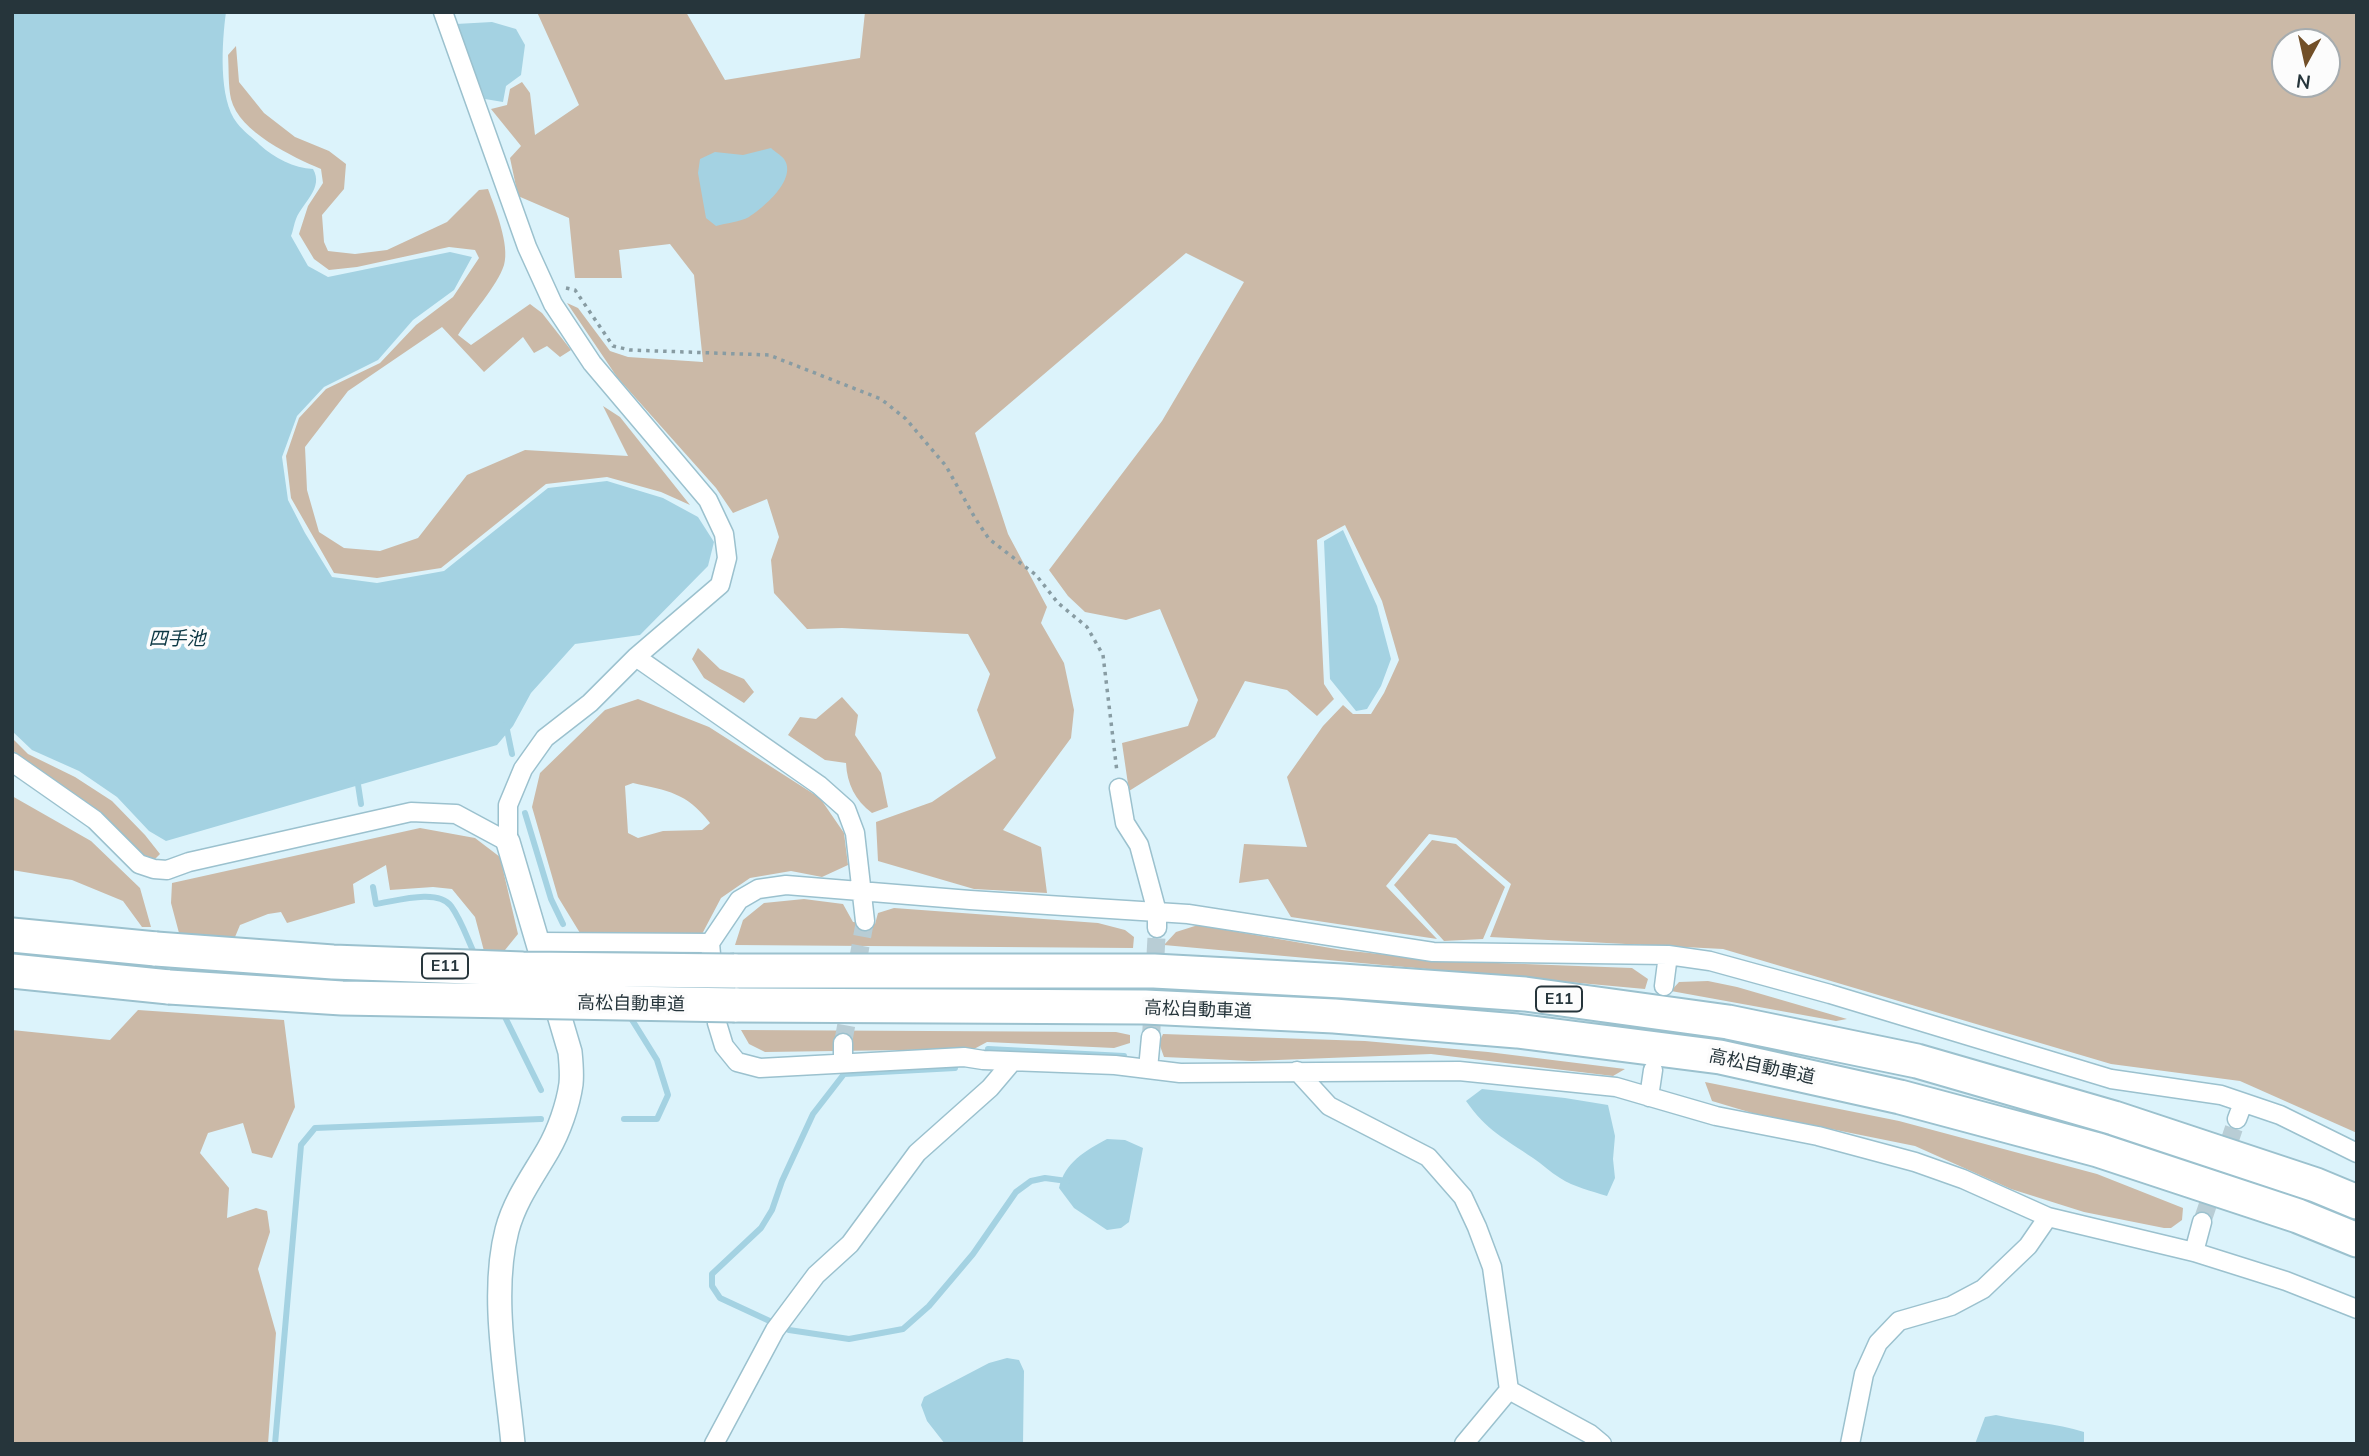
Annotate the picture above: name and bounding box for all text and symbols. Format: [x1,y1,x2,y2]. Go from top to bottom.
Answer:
north arrow [2271,28,2341,98]
text: N [2295,69,2312,95]
water label: 四手池 [149,628,205,650]
road number: E11 [422,954,468,978]
road number: E11 [1536,987,1582,1012]
street label: 高松自動車道 [577,992,685,1016]
street label: 高松自動車道 [1144,997,1252,1023]
street label: 高松自動車道 [1707,1045,1817,1089]

